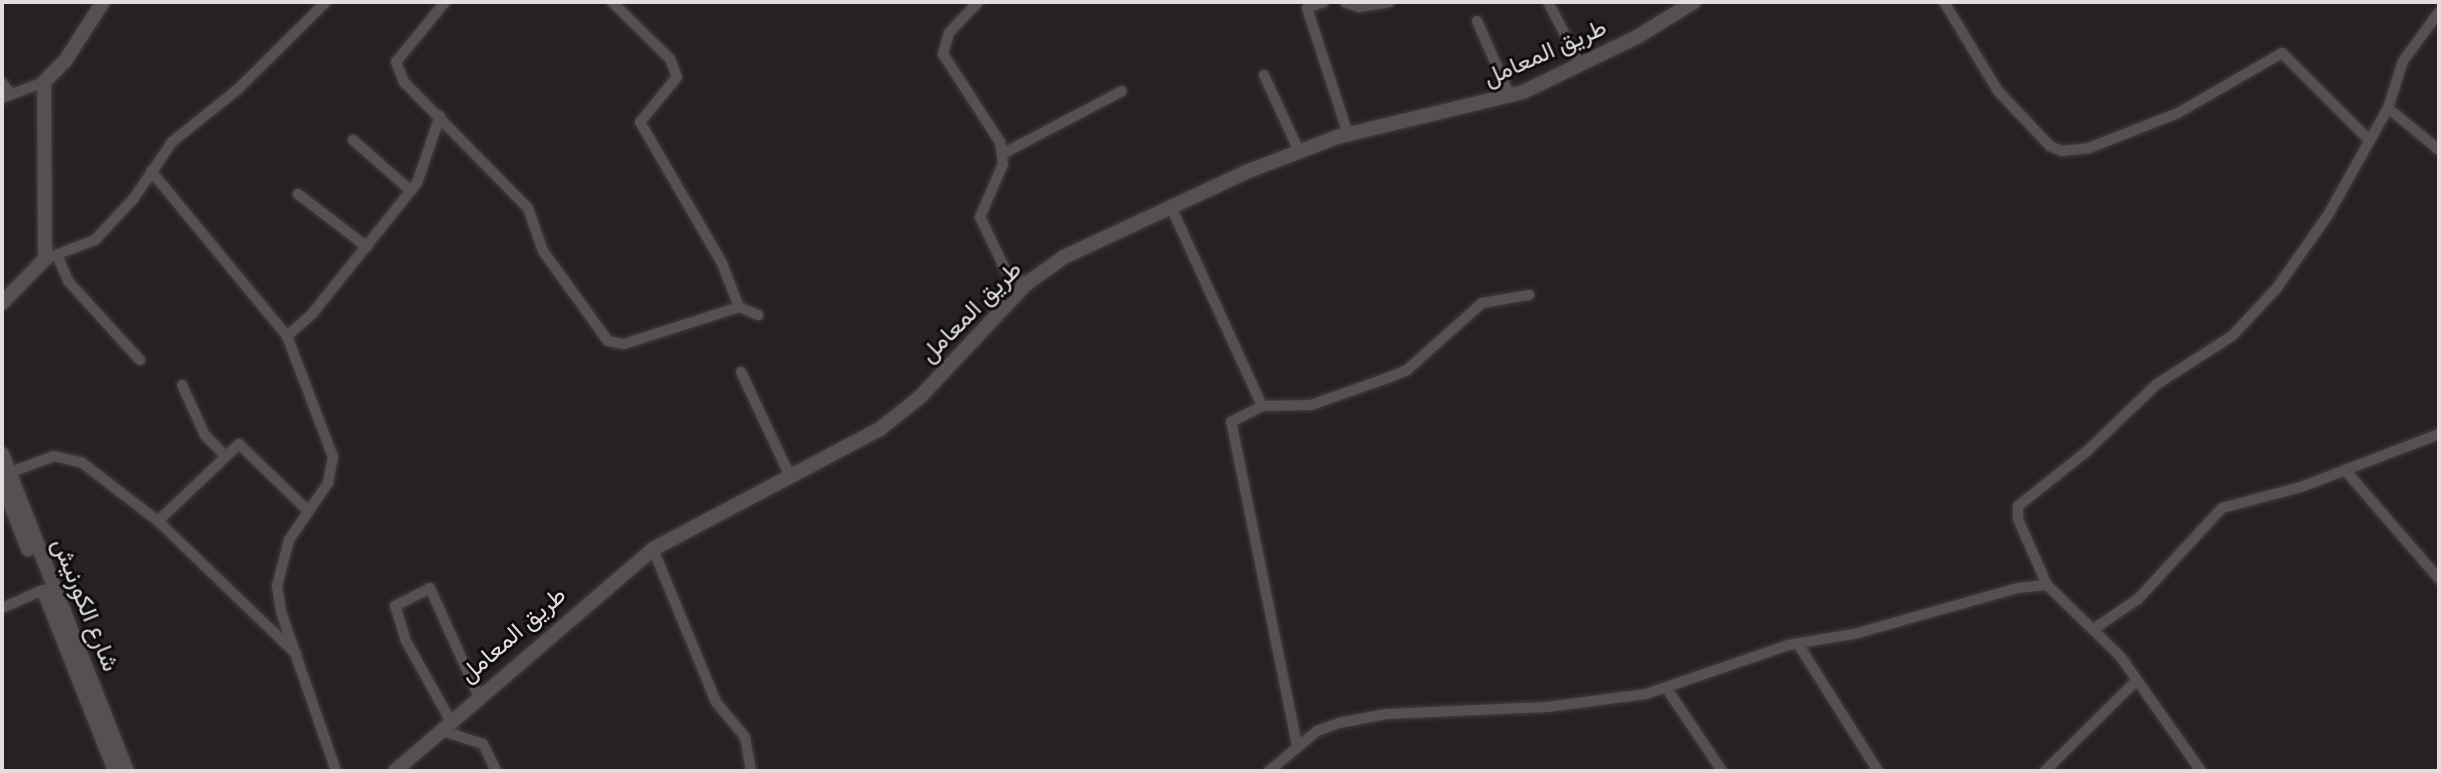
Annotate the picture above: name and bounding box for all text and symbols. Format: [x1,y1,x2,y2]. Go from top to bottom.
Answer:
street label: طريق المعامل [1479,13,1611,93]
street label: طريق المعامل [914,255,1028,369]
street label: شارع الكورنيش [45,534,125,676]
street label: طريق المعامل [454,581,572,689]

